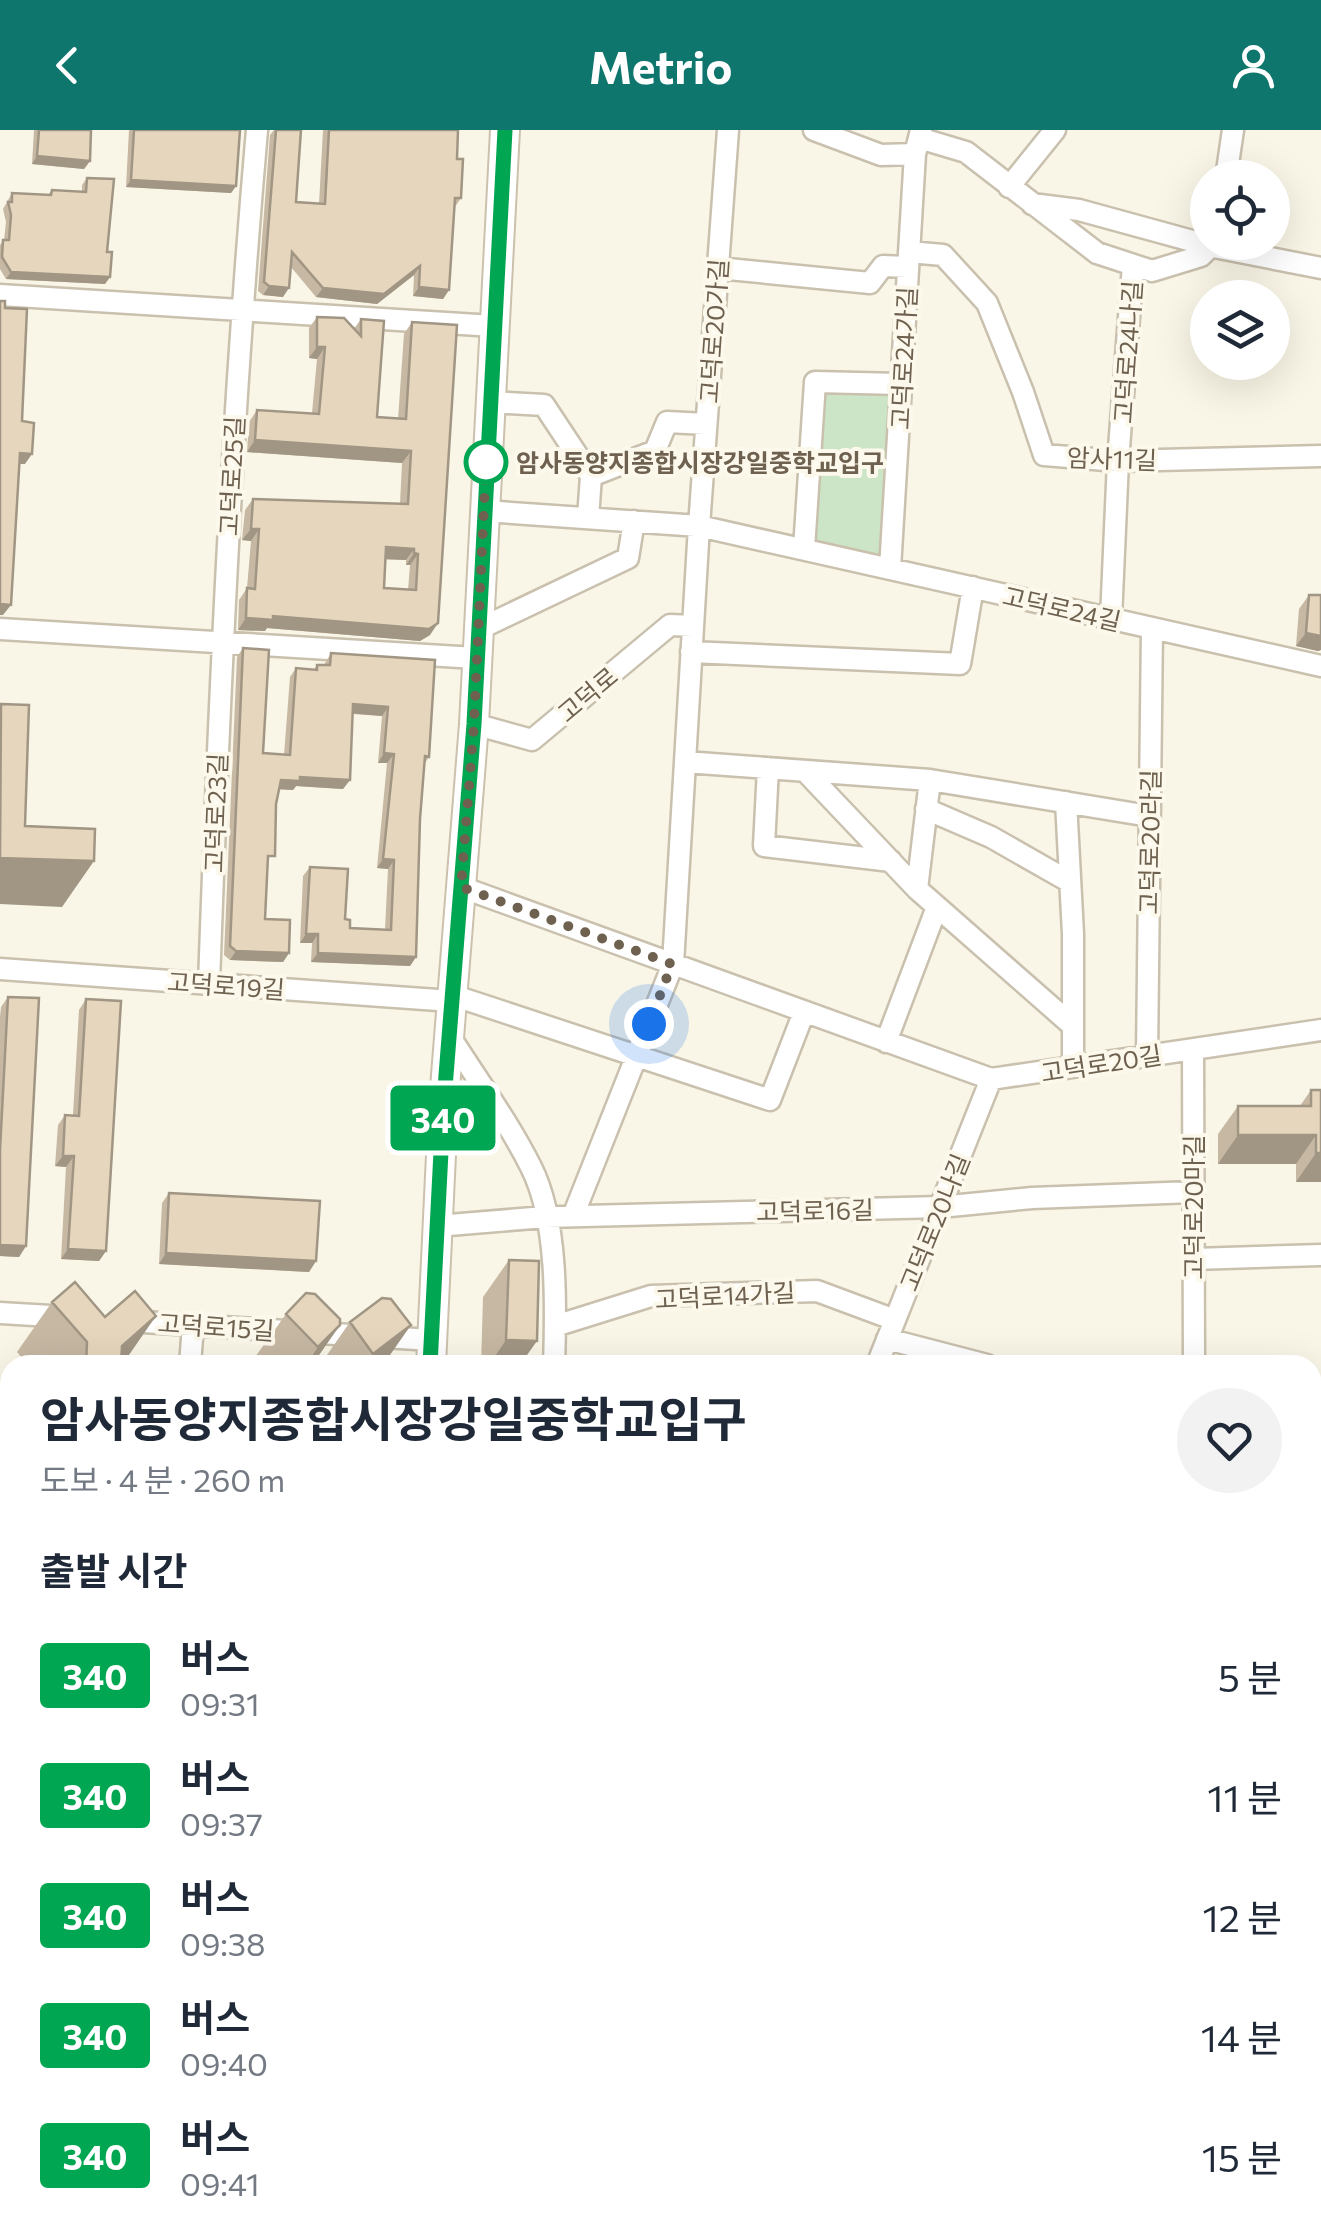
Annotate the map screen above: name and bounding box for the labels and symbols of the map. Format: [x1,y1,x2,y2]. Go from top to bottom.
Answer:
street label: 고덕로20가길 [693,258,733,404]
street label: 고덕로24나길 [1107,279,1147,425]
street label: 고덕로24가길 [884,286,922,430]
street label: 고덕로25길 [213,415,249,537]
marker: 암사동양지종합시장강일중학교입구 [465,441,507,483]
street label: 암사11길 [1066,441,1158,475]
place label: 암사동양지종합시장강일중학교입구 [516,447,884,477]
street label: 고덕로24길 [1000,580,1124,636]
street label: 고덕로 [551,660,623,728]
street label: 고덕로23길 [198,752,232,874]
street label: 고덕로20라길 [1133,769,1165,915]
street label: 고덕로19길 [166,966,286,1004]
your location [624,999,674,1049]
street label: 고덕로20길 [1038,1039,1164,1087]
line badge: 340 [386,1086,500,1150]
street label: 고덕로20마길 [1178,1134,1208,1280]
street label: 고덕로20나길 [893,1149,975,1295]
street label: 고덕로16길 [756,1194,874,1226]
street label: 고덕로14가길 [654,1276,796,1314]
street label: 고덕로15길 [157,1307,275,1345]

